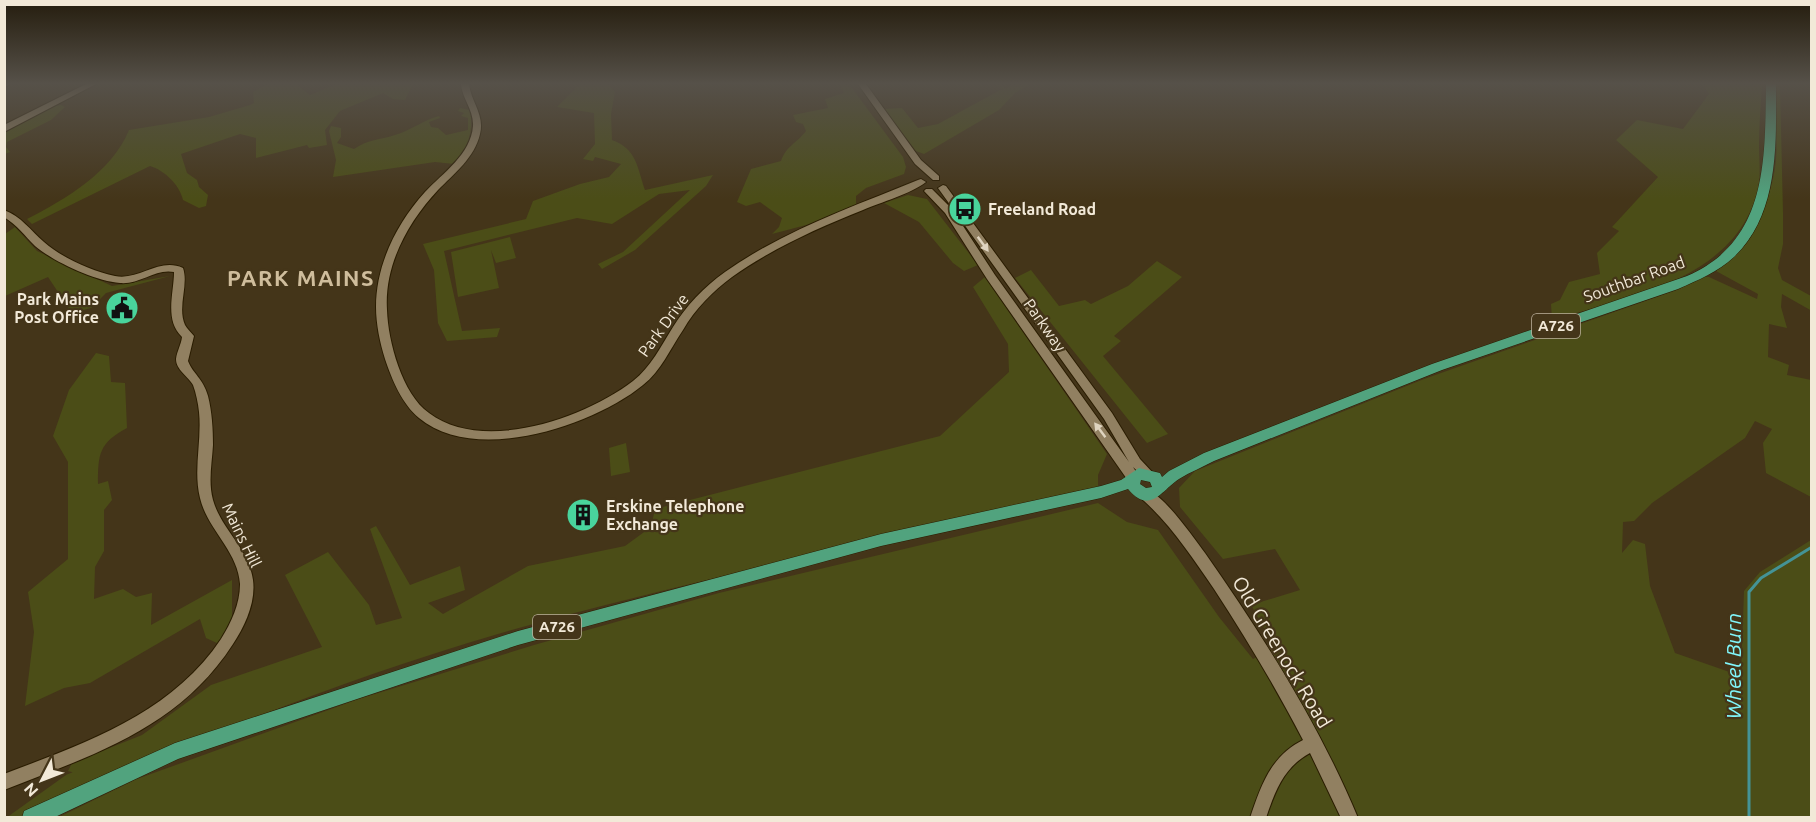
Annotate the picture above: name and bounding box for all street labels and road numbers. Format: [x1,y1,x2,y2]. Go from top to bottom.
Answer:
street label: Southbar Road [1581,252,1687,306]
street label: Park Drive [634,290,692,360]
street label: Parkway [1020,295,1070,355]
road number: A726 [1532,314,1580,338]
street label: Mains Hill [219,500,265,570]
street label: Old Greenock Road [1228,572,1337,732]
road number: A726 [533,615,581,639]

